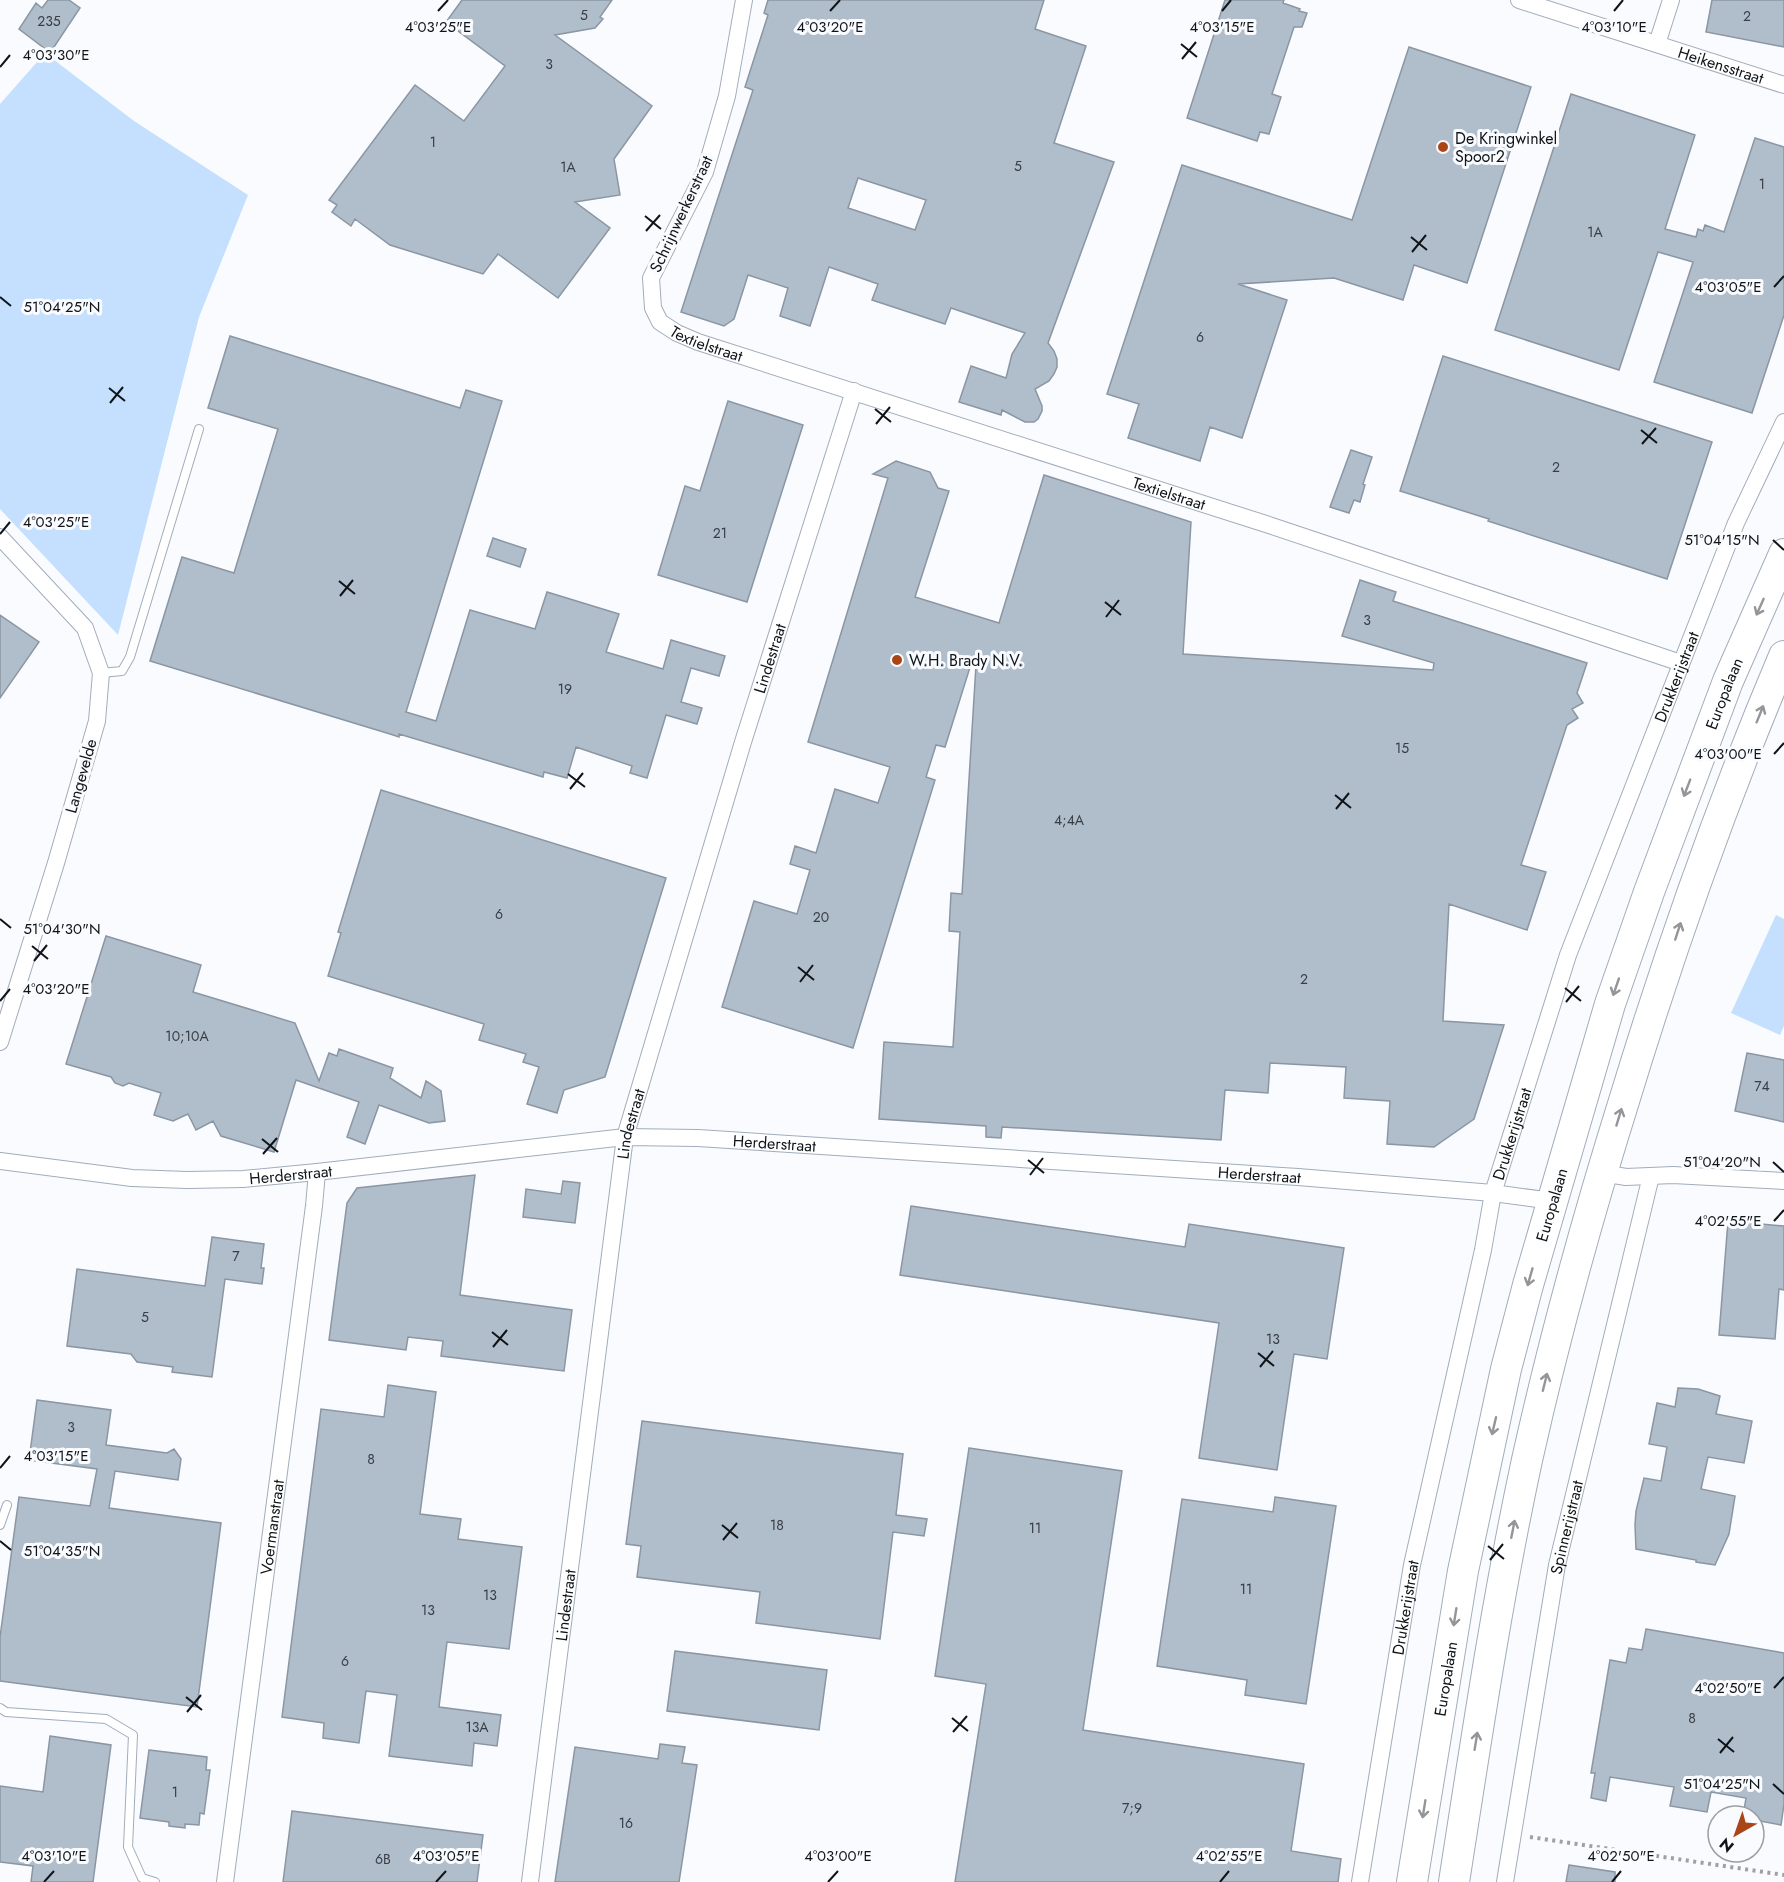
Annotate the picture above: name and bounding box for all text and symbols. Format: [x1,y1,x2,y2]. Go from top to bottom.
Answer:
house number: 5 [580,5,588,25]
house number: 2 [1743,6,1751,26]
house number: 235 [37,11,61,31]
text: 4°03'25"E [405,16,471,38]
text: 4°03'20"E [796,16,864,38]
text: 4°03'15"E [1190,16,1254,38]
text: 4°03'10"E [1581,16,1647,38]
street label: Heikensstraat [1675,40,1767,89]
text: 4°03'30"E [23,44,89,66]
house number: 3 [545,54,553,74]
place label: De Kringwinkel Spoor2 [1455,127,1557,168]
house number: 1 [430,132,436,152]
marker: De Kringwinkel Spoor2 [1436,140,1450,154]
street label: Schrijnwerkerstraat [644,152,718,276]
house number: 5 [1014,156,1022,176]
house number: 1A [560,157,577,177]
house number: 1 [1759,174,1765,194]
house number: 1A [1587,222,1604,242]
text: 4°03'05"E [1694,276,1762,298]
text: 51°04'25"N [24,296,101,318]
street label: Textielstraat [665,320,746,367]
house number: 6 [1196,327,1204,347]
house number: 2 [1552,457,1560,477]
street label: Textielstraat [1129,470,1209,516]
text: 4°03'25"E [23,511,89,533]
house number: 21 [713,523,727,543]
text: 51°04'15"N [1684,529,1760,551]
one-way arrow [1754,598,1766,616]
house number: 3 [1363,610,1371,630]
street label: Lindestraat [748,620,791,696]
street label: Drukkerijstraat [1648,628,1704,726]
place label: W.H. Brady N.V. [909,649,1023,672]
marker: W.H. Brady N.V. [890,653,904,667]
street label: Europalaan [1699,654,1748,733]
house number: 19 [558,679,572,699]
one-way arrow [1755,705,1766,724]
street label: Langevelde [59,736,103,816]
house number: 15 [1395,738,1409,758]
text: 4°03'00"E [1694,743,1762,765]
one-way arrow [1681,778,1692,797]
house number: 4;4A [1054,810,1085,830]
house number: 6 [495,904,503,924]
house number: 20 [813,907,829,927]
text: 51°04'30"N [23,918,101,940]
one-way arrow [1674,922,1685,941]
house number: 2 [1300,969,1308,989]
one-way arrow [1610,977,1621,996]
text: 4°03'20"E [22,978,90,1000]
house number: 10;10A [165,1026,209,1046]
house number: 74 [1754,1076,1770,1096]
street label: Drukkerijstraat [1486,1085,1537,1183]
street label: Lindestraat [611,1086,650,1160]
one-way arrow [1614,1108,1625,1127]
street label: Herderstraat [732,1129,817,1157]
text: 51°04'20"N [1683,1151,1761,1173]
street label: Herderstraat [248,1159,333,1190]
street label: Herderstraat [1217,1160,1302,1189]
street label: Europalaan [1530,1165,1573,1244]
text: 4°02'55"E [1695,1210,1761,1232]
house number: 7 [232,1246,240,1266]
one-way arrow [1524,1267,1535,1286]
house number: 5 [141,1307,149,1327]
house number: 13 [1266,1329,1280,1349]
one-way arrow [1540,1373,1552,1392]
one-way arrow [1487,1416,1499,1435]
house number: 3 [67,1417,75,1437]
text: 4°03'15"E [24,1445,88,1467]
house number: 8 [367,1449,375,1469]
street label: Voermanstraat [254,1478,289,1576]
street label: Spinnerijstraat [1544,1478,1589,1576]
house number: 18 [770,1515,784,1535]
house number: 11 [1029,1518,1041,1538]
one-way arrow [1508,1519,1519,1539]
text: 51°04'35"N [24,1540,100,1562]
street label: Drukkerijstraat [1386,1558,1424,1657]
street label: Lindestraat [549,1568,581,1643]
house number: 11 [1240,1579,1252,1599]
house number: 13 [483,1585,497,1605]
house number: 13 [421,1600,435,1620]
one-way arrow [1449,1606,1460,1626]
street label: Europalaan [1428,1640,1463,1718]
house number: 6 [341,1651,349,1671]
text: 4°02'50"E [1694,1677,1762,1699]
house number: 8 [1688,1708,1696,1728]
house number: 13A [466,1717,489,1737]
one-way arrow [1470,1732,1481,1752]
text: 51°04'25"N [1684,1773,1761,1795]
house number: 1 [172,1782,178,1802]
house number: 7;9 [1122,1798,1142,1818]
one-way arrow [1418,1799,1429,1819]
north arrow [1706,1804,1766,1864]
house number: 16 [619,1813,633,1833]
text: N [1714,1832,1739,1858]
text: 4°03'10"E [21,1845,87,1867]
text: 4°03'05"E [412,1845,480,1867]
text: 4°03'00"E [804,1845,872,1867]
text: 4°02'55"E [1196,1845,1262,1867]
text: 4°02'50"E [1587,1845,1655,1867]
house number: 6B [375,1849,391,1869]

